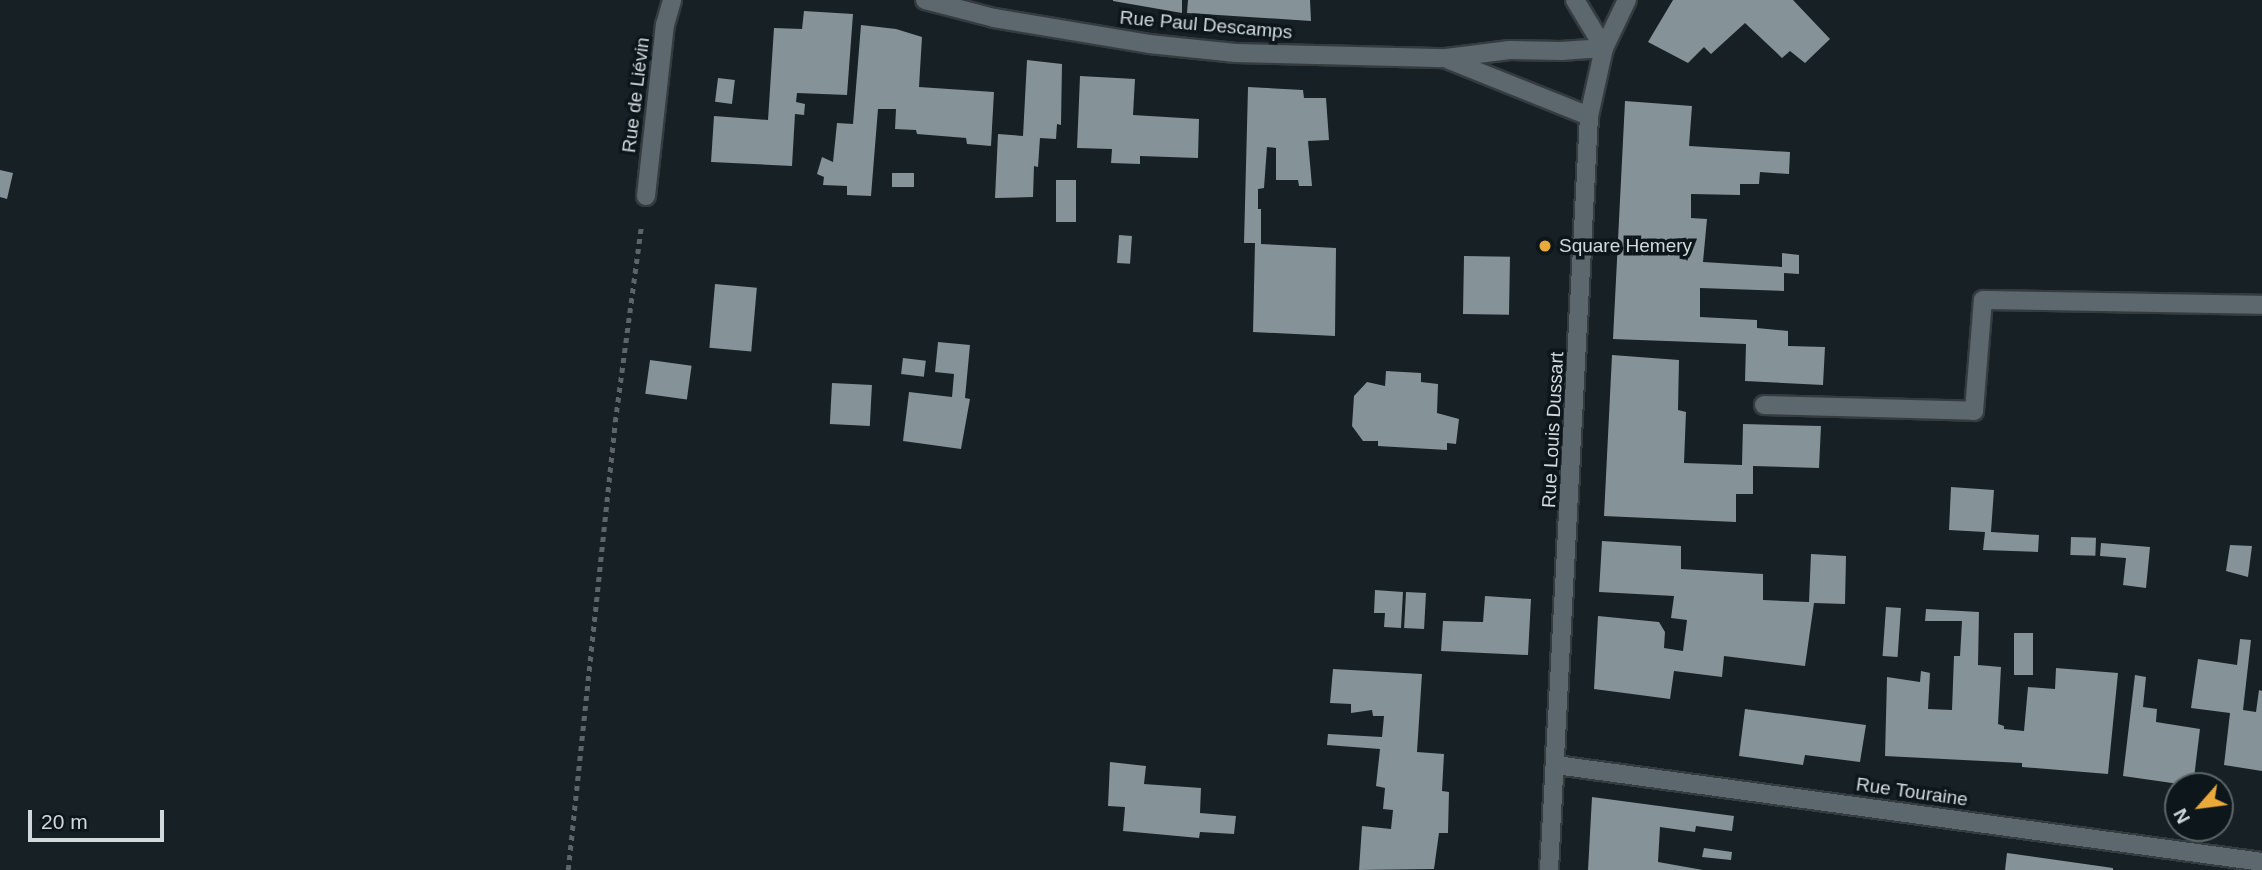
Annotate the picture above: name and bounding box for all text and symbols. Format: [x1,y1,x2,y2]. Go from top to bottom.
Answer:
street label: Rue Paul Descamps [1119,6,1293,44]
street label: Rue de Liévin [618,36,654,154]
place label: Square Hemery [1559,235,1692,257]
marker: Square Hemery [1537,238,1553,254]
street label: Rue Louis Dussart [1538,351,1568,509]
north arrow [2164,772,2234,842]
street label: Rue Touraine [1854,773,1970,811]
scale bar [32,796,168,840]
text: N [2169,805,2194,827]
text: 20 m [41,810,88,833]

